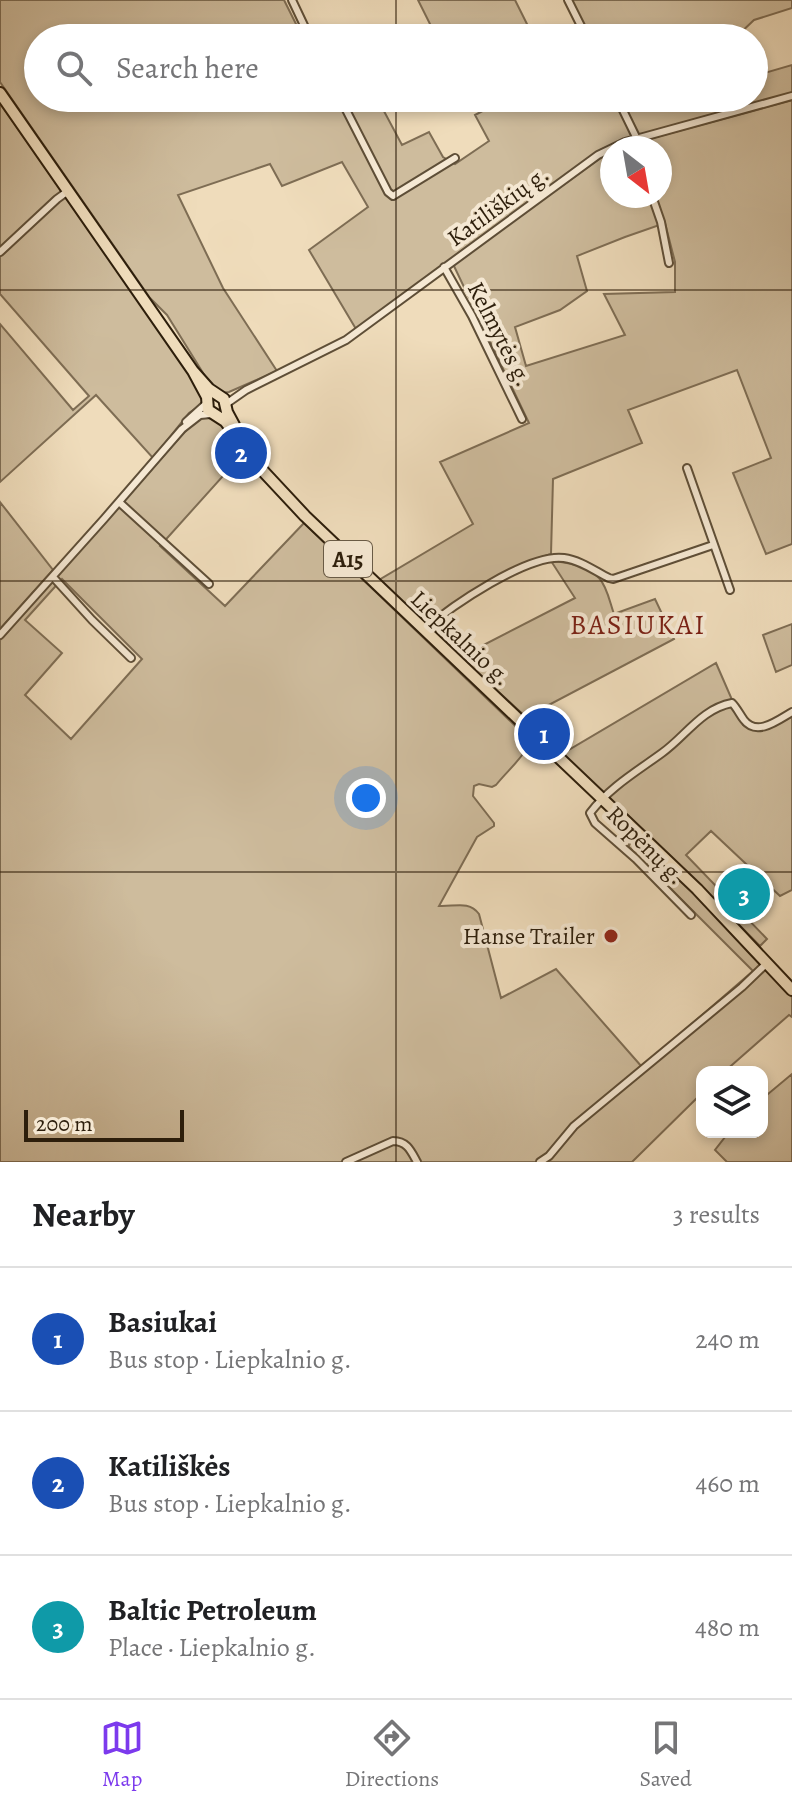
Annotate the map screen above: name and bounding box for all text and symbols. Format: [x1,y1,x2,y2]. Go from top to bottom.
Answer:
search box [24,24,768,112]
icon: search [52,46,96,90]
text: Search here [116,48,259,88]
north arrow [600,136,672,208]
street label: Katiliškių g. [441,158,555,254]
street label: Kelmytės g. [460,276,540,392]
pin: 2 [215,423,267,483]
road number: A15 [324,541,372,577]
street label: Liepkalnio g. [404,583,518,693]
district label: BASIUKAI [570,606,706,644]
pin: 1 [518,704,570,764]
your location [346,778,386,818]
street label: Ropėnų g. [599,798,693,892]
pin: 3 [718,864,770,924]
place label: Hanse Trailer [463,920,595,952]
marker: Hanse Trailer [602,927,620,945]
map controls [696,1066,768,1138]
button: layers [696,1066,768,1138]
scale bar [24,1106,184,1142]
text: 200 m [36,1109,93,1139]
text: Nearby [32,1191,135,1238]
text: 3 results [673,1197,760,1232]
text: Basiukai [108,1302,217,1342]
text: 1 [53,1322,63,1357]
text: 240 m [695,1322,760,1357]
text: Bus stop · Liepkalnio g. [108,1342,352,1377]
text: Katiliškės [108,1446,231,1486]
text: 2 [52,1466,64,1501]
text: 460 m [696,1466,760,1501]
text: Bus stop · Liepkalnio g. [108,1486,352,1521]
text: Baltic Petroleum [108,1590,317,1630]
text: 3 [52,1610,64,1645]
text: 480 m [695,1610,760,1645]
text: Place · Liepkalnio g. [108,1630,316,1665]
tab: Map [100,1716,144,1794]
tab: Directions [345,1716,439,1794]
tab: Saved [640,1716,692,1794]

